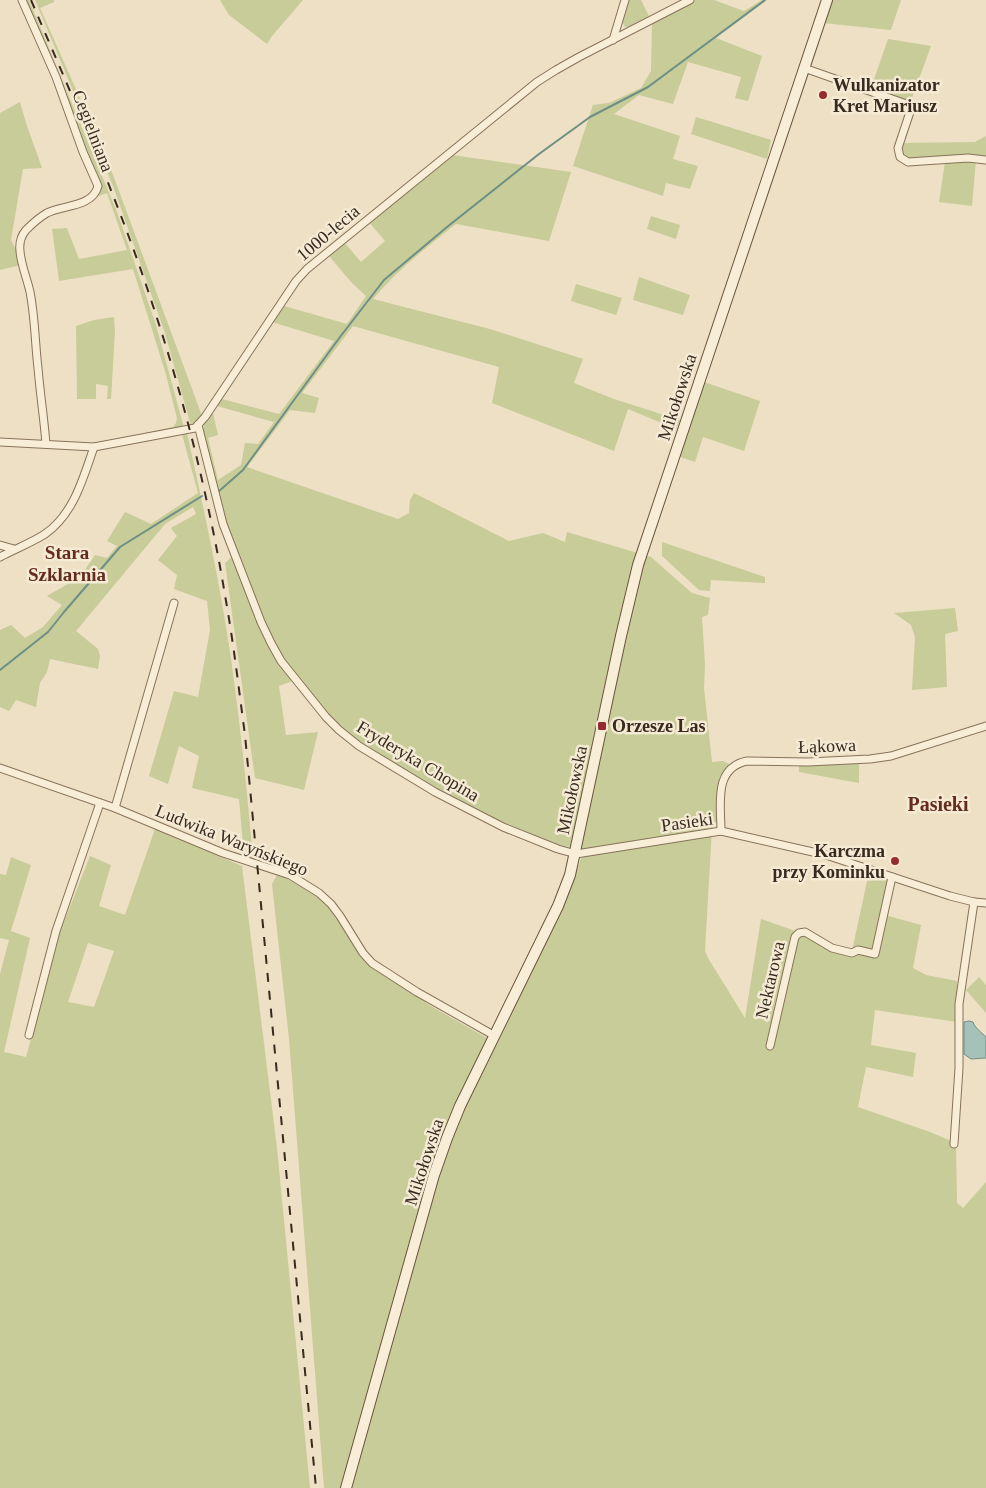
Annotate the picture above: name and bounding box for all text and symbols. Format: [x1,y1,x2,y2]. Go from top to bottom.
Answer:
place label: Wulkanizator Kret Mariusz [833,75,940,116]
street label: Cegielniana [68,87,118,175]
marker: Wulkanizator Kret Mariusz [817,89,829,101]
street label: 1000-lecia [292,201,364,265]
street label: Mikołowska [654,351,700,443]
district label: Stara Szklarnia [28,542,107,585]
place label: Orzesze Las [612,716,705,736]
street label: Fryderyka Chopina [353,717,483,805]
marker: Orzesze Las [596,720,608,732]
street label: Łąkowa [798,735,856,757]
street label: Mikołowska [553,744,591,836]
district label: Pasieki [907,793,969,815]
street label: Ludwika Waryńskiego [153,800,311,880]
street label: Pasieki [660,808,714,836]
place label: Karczma przy Kominku [772,841,885,882]
marker: Karczma przy Kominku [889,855,901,867]
street label: Nektarowa [751,939,789,1021]
street label: Mikołowska [401,1116,447,1208]

